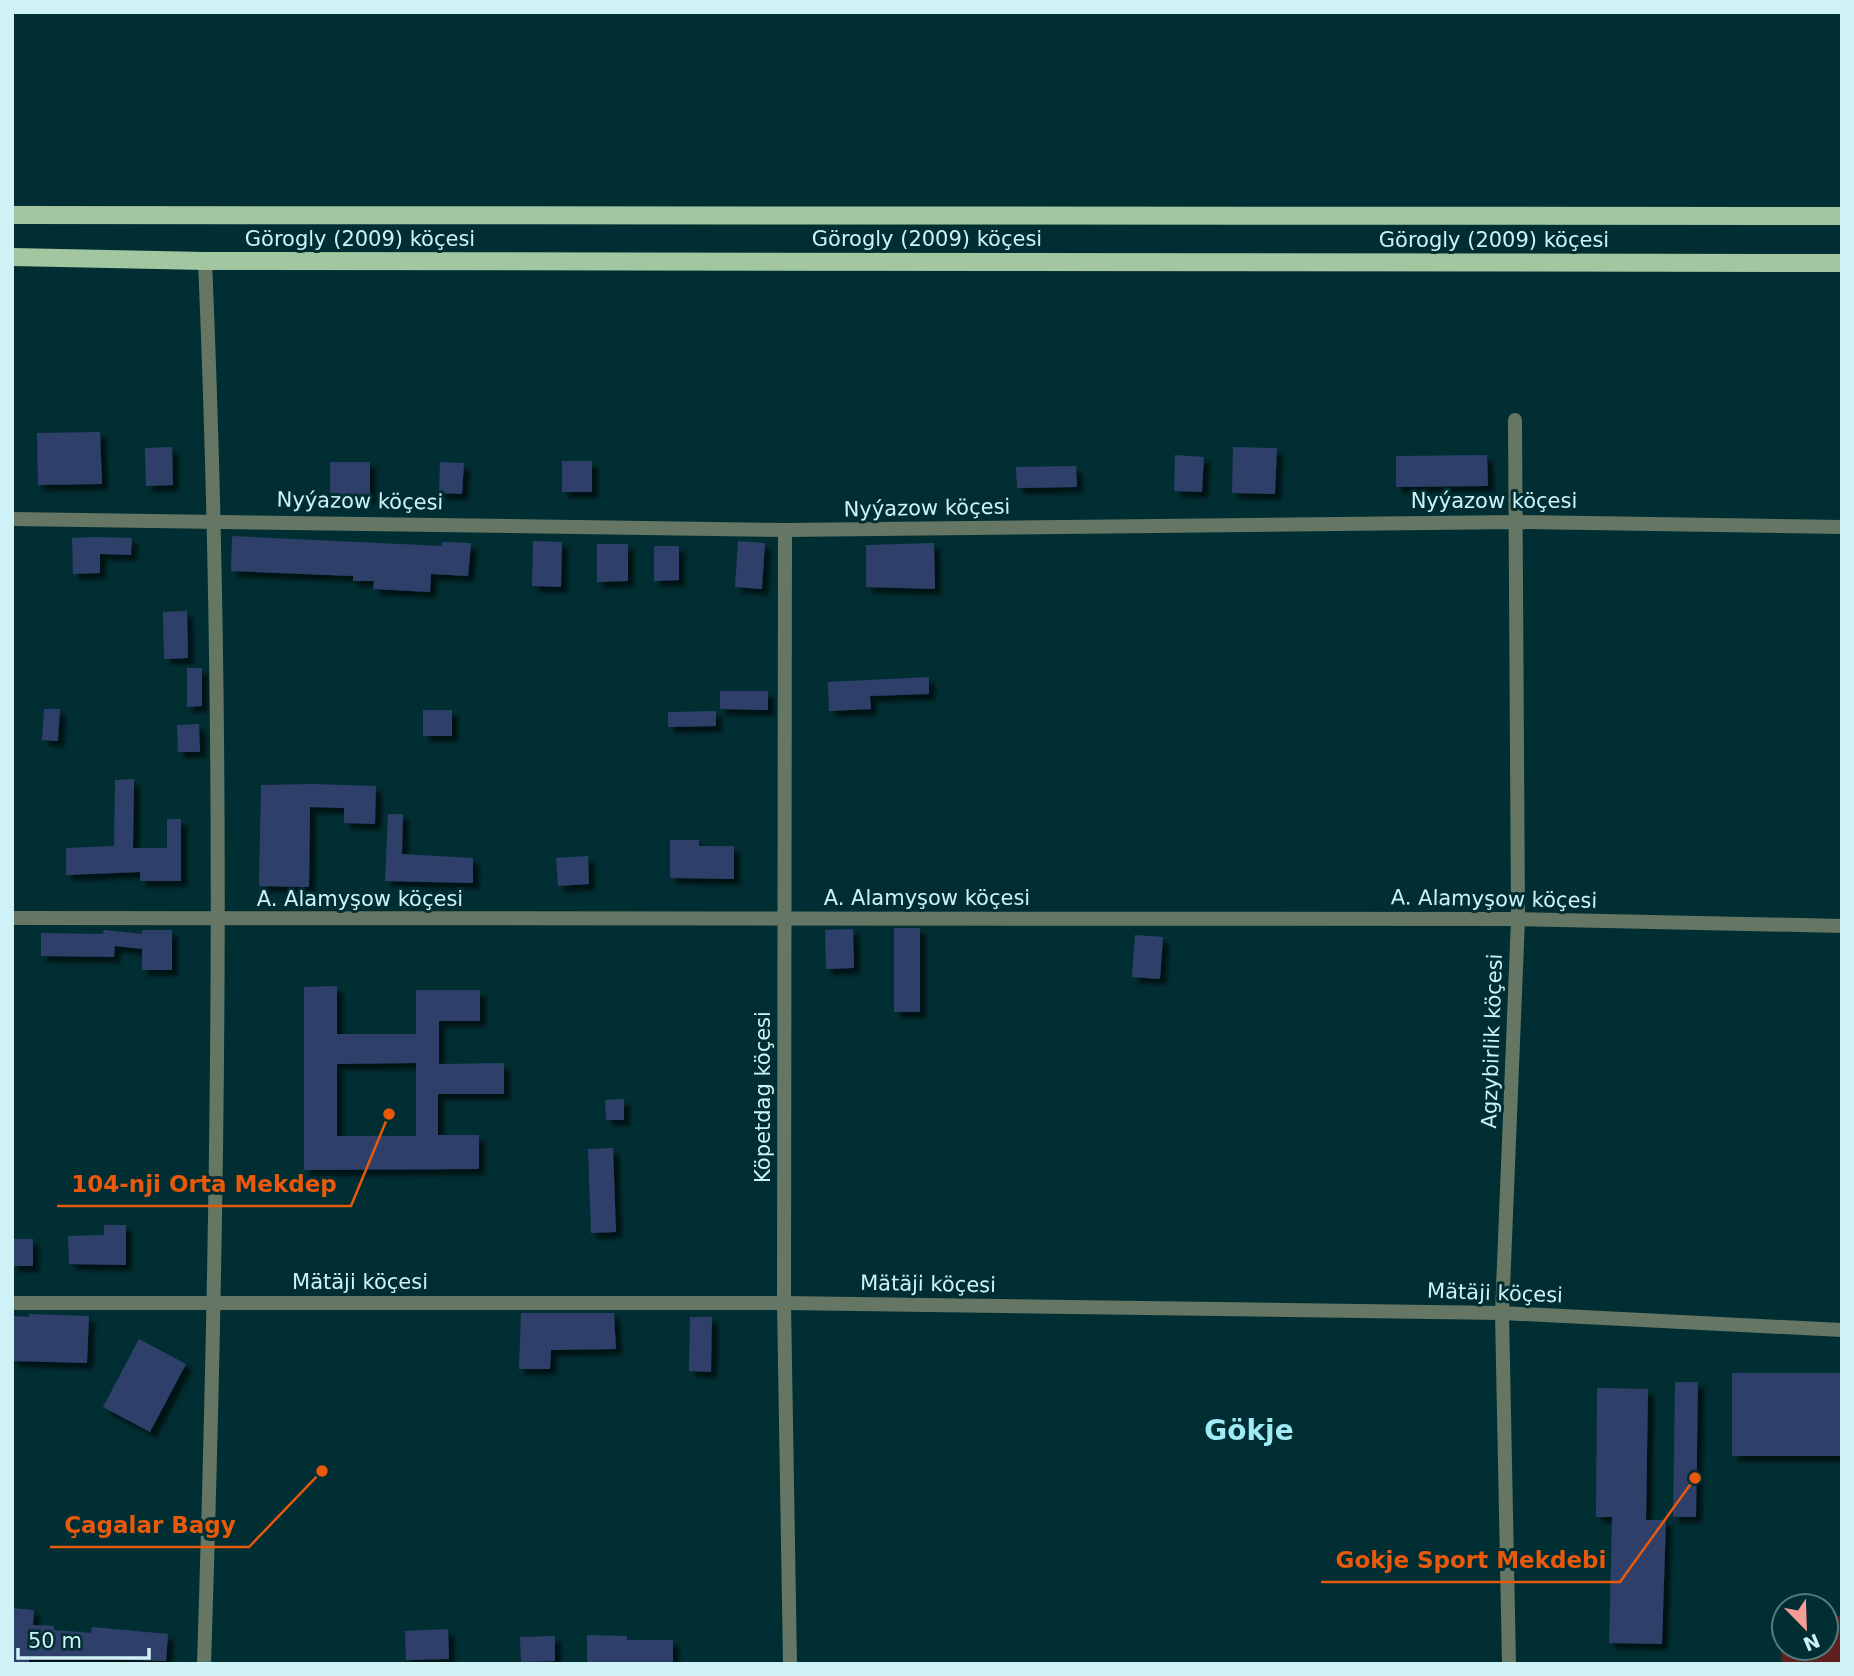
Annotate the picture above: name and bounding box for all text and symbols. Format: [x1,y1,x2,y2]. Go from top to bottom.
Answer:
street label: Görogly (2009) köçesi [245,227,475,251]
street label: Görogly (2009) köçesi [812,227,1042,251]
street label: Görogly (2009) köçesi [1379,228,1609,252]
street label: Nyýazow köçesi [276,488,444,514]
street label: Nyýazow köçesi [1411,489,1577,513]
street label: Nyýazow köçesi [843,495,1011,521]
street label: A. Alamyşow köçesi [1391,885,1597,913]
street label: A. Alamyşow köçesi [824,886,1030,910]
street label: A. Alamyşow köçesi [257,887,463,911]
street label: Agzybirlik köçesi [1477,953,1507,1129]
street label: Köpetdag köçesi [751,1011,775,1183]
callout: 104-nji Orta Mekdep [57,1162,351,1206]
text: 104-nji Orta Mekdep [71,1171,337,1197]
street label: Mätäji köçesi [292,1270,428,1294]
street label: Mätäji köçesi [860,1271,996,1297]
street label: Mätäji köçesi [1427,1279,1563,1307]
district label: Gökje [1204,1414,1294,1447]
callout: Çagalar Bagy [50,1503,249,1547]
text: Çagalar Bagy [64,1512,236,1538]
callout: Gokje Sport Mekdebi [1321,1538,1620,1582]
text: Gokje Sport Mekdebi [1336,1547,1606,1573]
north arrow [1770,1592,1840,1662]
scale bar [18,1616,149,1660]
text: 50 m [28,1629,82,1653]
text: N [1800,1629,1823,1656]

